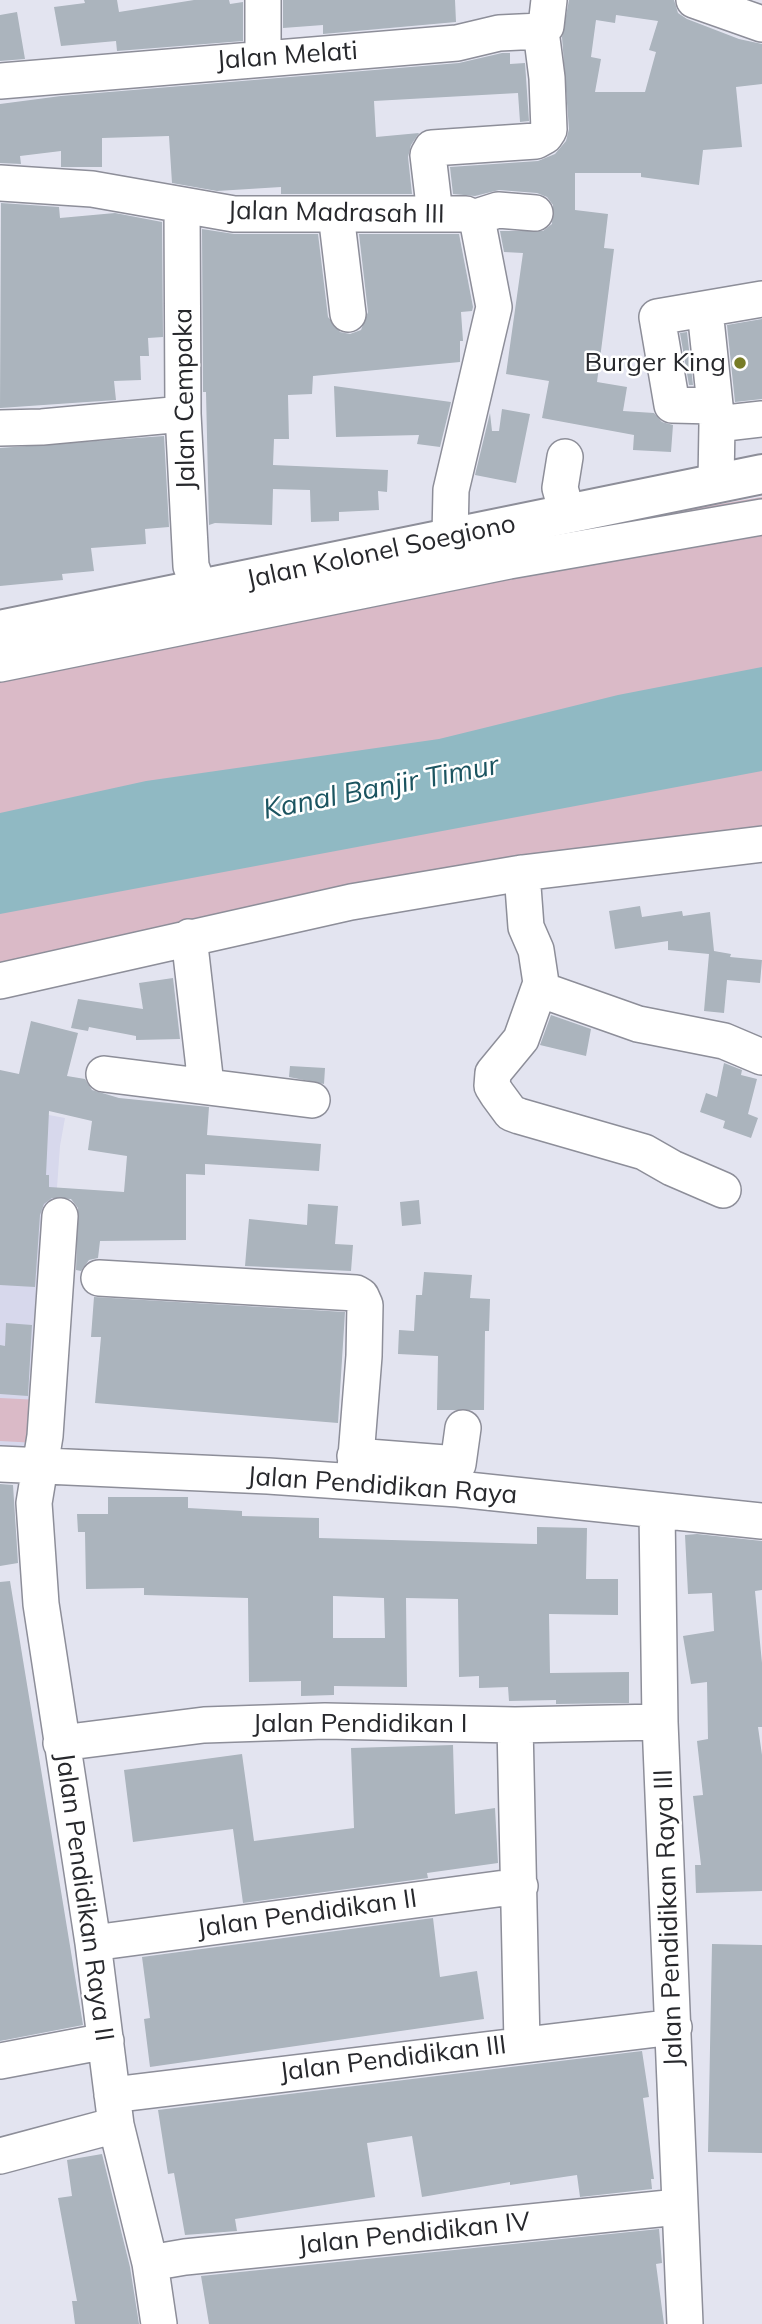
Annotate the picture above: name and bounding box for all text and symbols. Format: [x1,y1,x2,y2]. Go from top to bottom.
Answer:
street label: Jalan Melati [215,36,359,76]
street label: Jalan Madrasah III [227,196,445,230]
street label: Jalan Cempaka [168,308,202,490]
place label: Burger King [584,347,726,379]
marker: Burger King [732,355,748,371]
street label: Jalan Kolonel Soegiono [244,508,518,596]
water label: Kanal Banjir Timur [260,749,502,827]
street label: Jalan Pendidikan Raya [246,1461,518,1511]
street label: Jalan Pendidikan I [253,1708,467,1740]
street label: Jalan Pendidikan Raya II [48,1751,120,2043]
street label: Jalan Pendidikan Raya III [648,1769,690,2067]
street label: Jalan Pendidikan II [195,1883,419,1945]
street label: Jalan Pendidikan III [278,2030,508,2088]
street label: Jalan Pendidikan IV [296,2206,532,2262]

